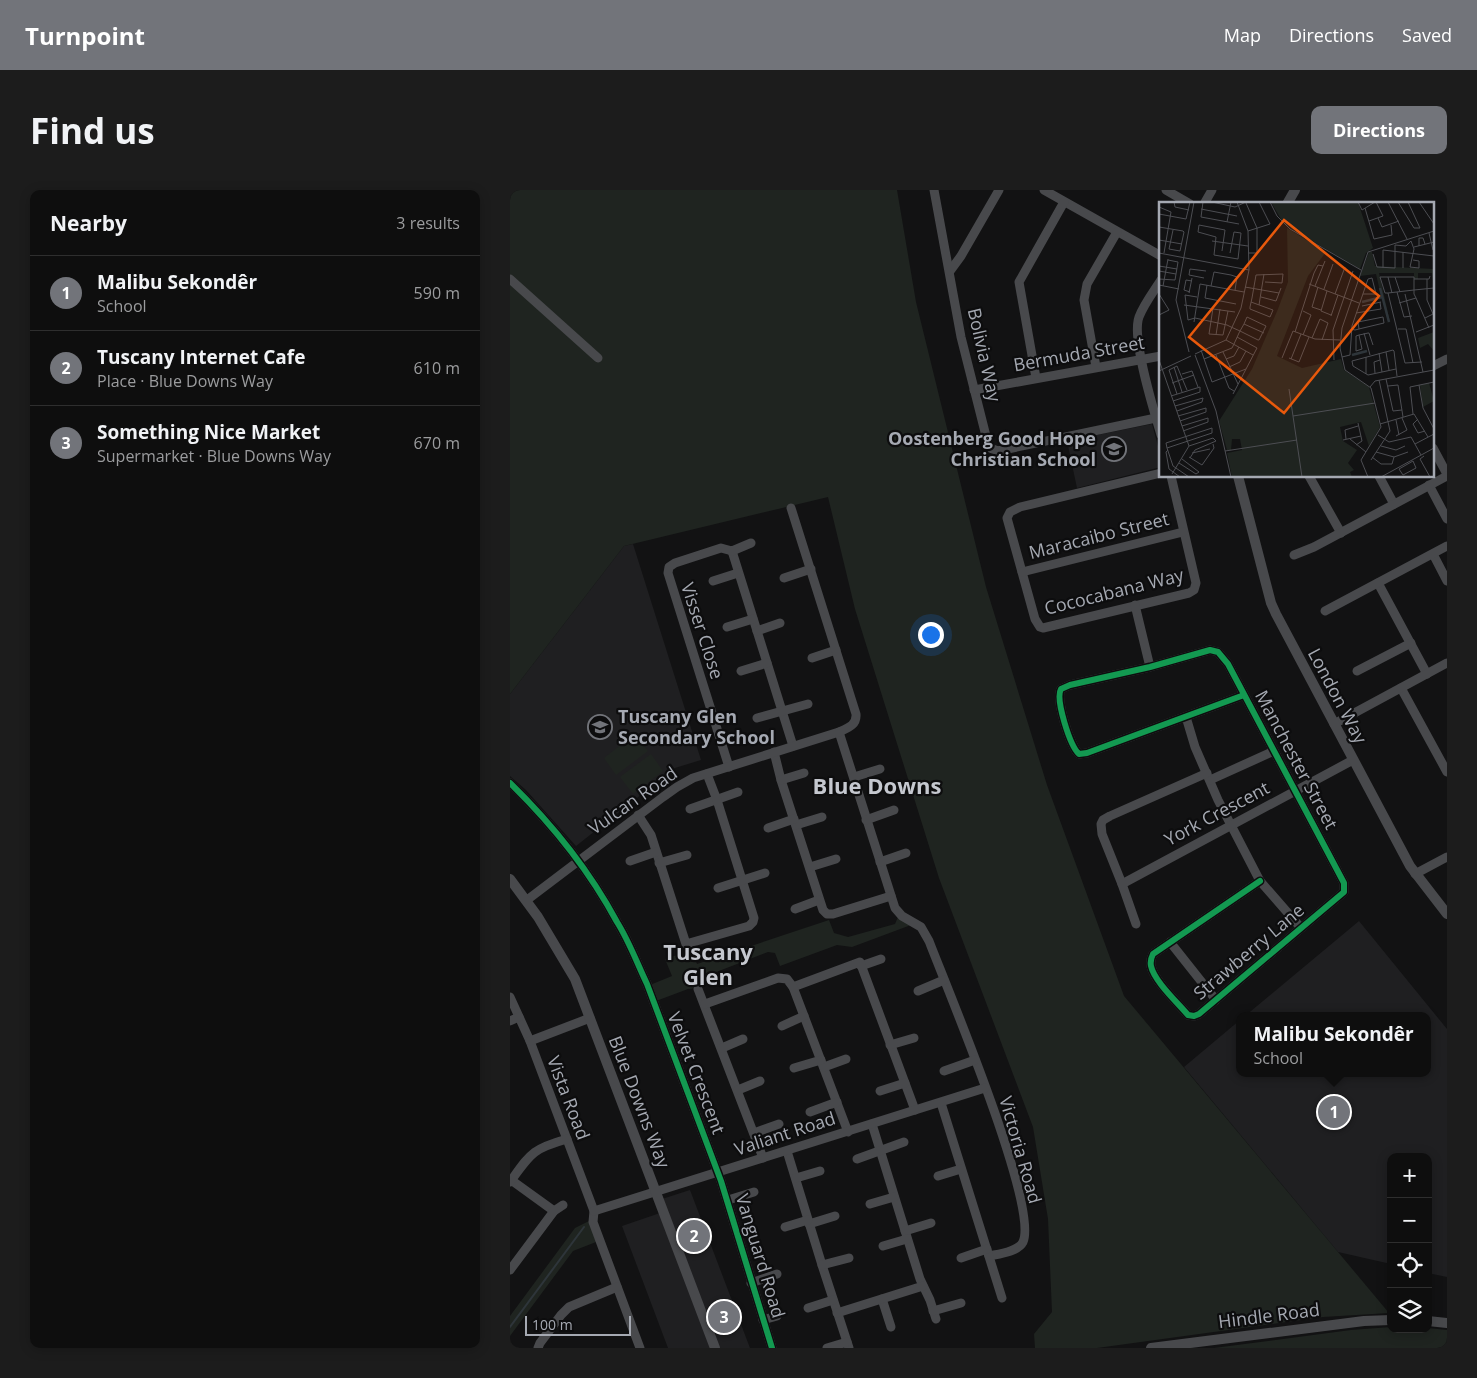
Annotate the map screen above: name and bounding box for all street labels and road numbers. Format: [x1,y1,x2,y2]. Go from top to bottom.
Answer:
street label: Bolivia Way [963,306,1008,405]
street label: Bermuda Street [1011,330,1146,376]
street label: Maracaibo Street [1026,506,1171,564]
street label: Cococabana Way [1042,562,1187,620]
street label: Visser Close [676,579,730,682]
street label: London Way [1303,644,1373,748]
street label: Manchester Street [1250,686,1344,833]
street label: Vulcan Road [583,761,682,840]
street label: York Crescent [1160,775,1273,851]
street label: Strawberry Lane [1188,898,1309,1005]
street label: Velvet Crescent [663,1008,731,1137]
street label: Blue Downs Way [604,1032,677,1172]
street label: Vista Road [542,1052,596,1143]
street label: Victoria Road [994,1093,1048,1206]
street label: Valiant Road [731,1105,838,1161]
street label: Vanguard Road [731,1191,791,1321]
street label: Hindle Road [1217,1297,1321,1333]

